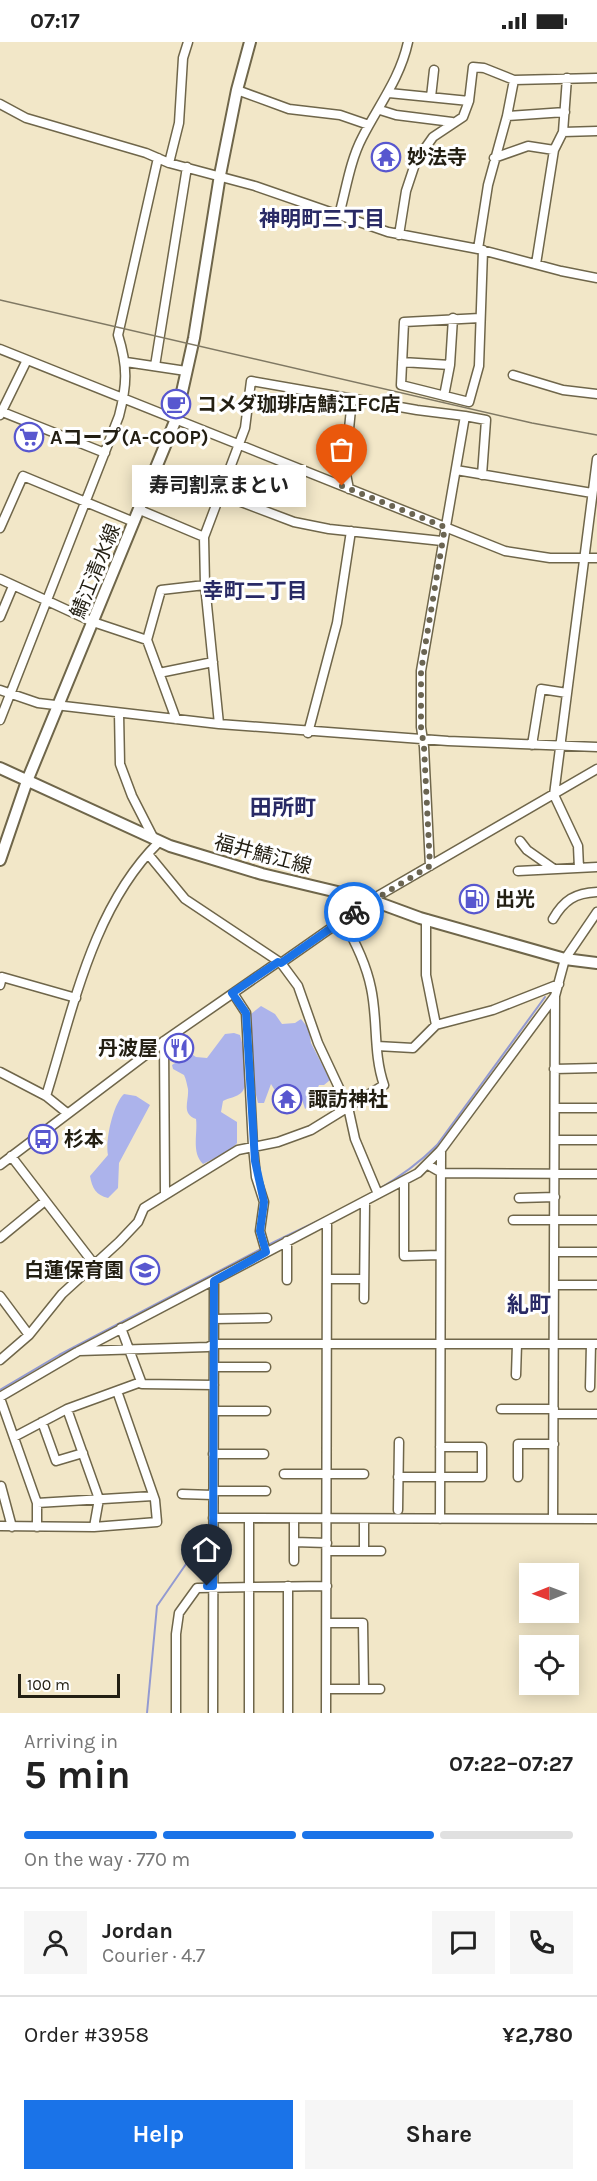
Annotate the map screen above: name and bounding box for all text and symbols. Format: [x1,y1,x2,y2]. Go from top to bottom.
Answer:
text: 07:17 [30,8,80,34]
temple icon: 妙法寺 [370,141,402,173]
place label: 妙法寺 [407,146,467,169]
district label: 神明町三丁目 [259,207,385,231]
cafe icon: コメダ珈琲店鯖江FC店 [160,388,192,420]
place label: コメダ珈琲店鯖江FC店 [197,393,401,416]
supermarket icon: Aコープ(A-COOP) [13,421,45,453]
pin [316,424,367,486]
place label: Aコープ(A-COOP) [50,426,209,449]
icon: bag [325,433,358,466]
callout: 寿司割烹まとい [132,465,306,507]
text: 寿司割烹まとい [149,474,289,497]
street label: 鯖江清水線 [66,521,125,622]
district label: 幸町二丁目 [203,579,308,603]
district label: 田所町 [250,795,316,821]
street label: 福井鯖江線 [212,830,314,879]
courier [324,882,384,942]
fuel station icon: 出光 [458,883,490,915]
place label: 出光 [495,888,535,911]
icon: bike [338,896,371,929]
restaurant icon: 丹波屋 [163,1032,195,1064]
place label: 丹波屋 [98,1037,158,1060]
temple icon: 諏訪神社 [271,1083,303,1115]
place label: 諏訪神社 [308,1088,388,1111]
bus stop icon: 杉本 [27,1123,59,1155]
place label: 杉本 [64,1128,104,1151]
school or university icon: 白蓮保育園 [129,1254,161,1286]
place label: 白蓮保育園 [24,1259,124,1282]
district label: 糺町 [507,1292,551,1318]
pin [181,1524,232,1586]
icon: home [190,1533,223,1566]
north arrow [519,1563,579,1623]
map controls [519,1563,579,1695]
button: locate [519,1635,579,1695]
scale bar [18,1671,120,1698]
text: 100 m [27,1675,70,1694]
text: Arriving in [24,1730,118,1753]
text: 07:22–07:27 [449,1751,573,1777]
text: 5 min [24,1752,131,1798]
text: On the way · 770 m [24,1848,190,1871]
button: person [24,1911,87,1974]
button: chat [432,1911,495,1974]
button: phone [510,1911,573,1974]
text: Jordan [102,1918,173,1944]
text: Courier · 4.7 [102,1944,205,1967]
text: Order #3958 [24,2022,149,2048]
text: ¥2,780 [502,2022,573,2048]
button: Help [24,2100,293,2169]
button: Share [305,2100,573,2169]

